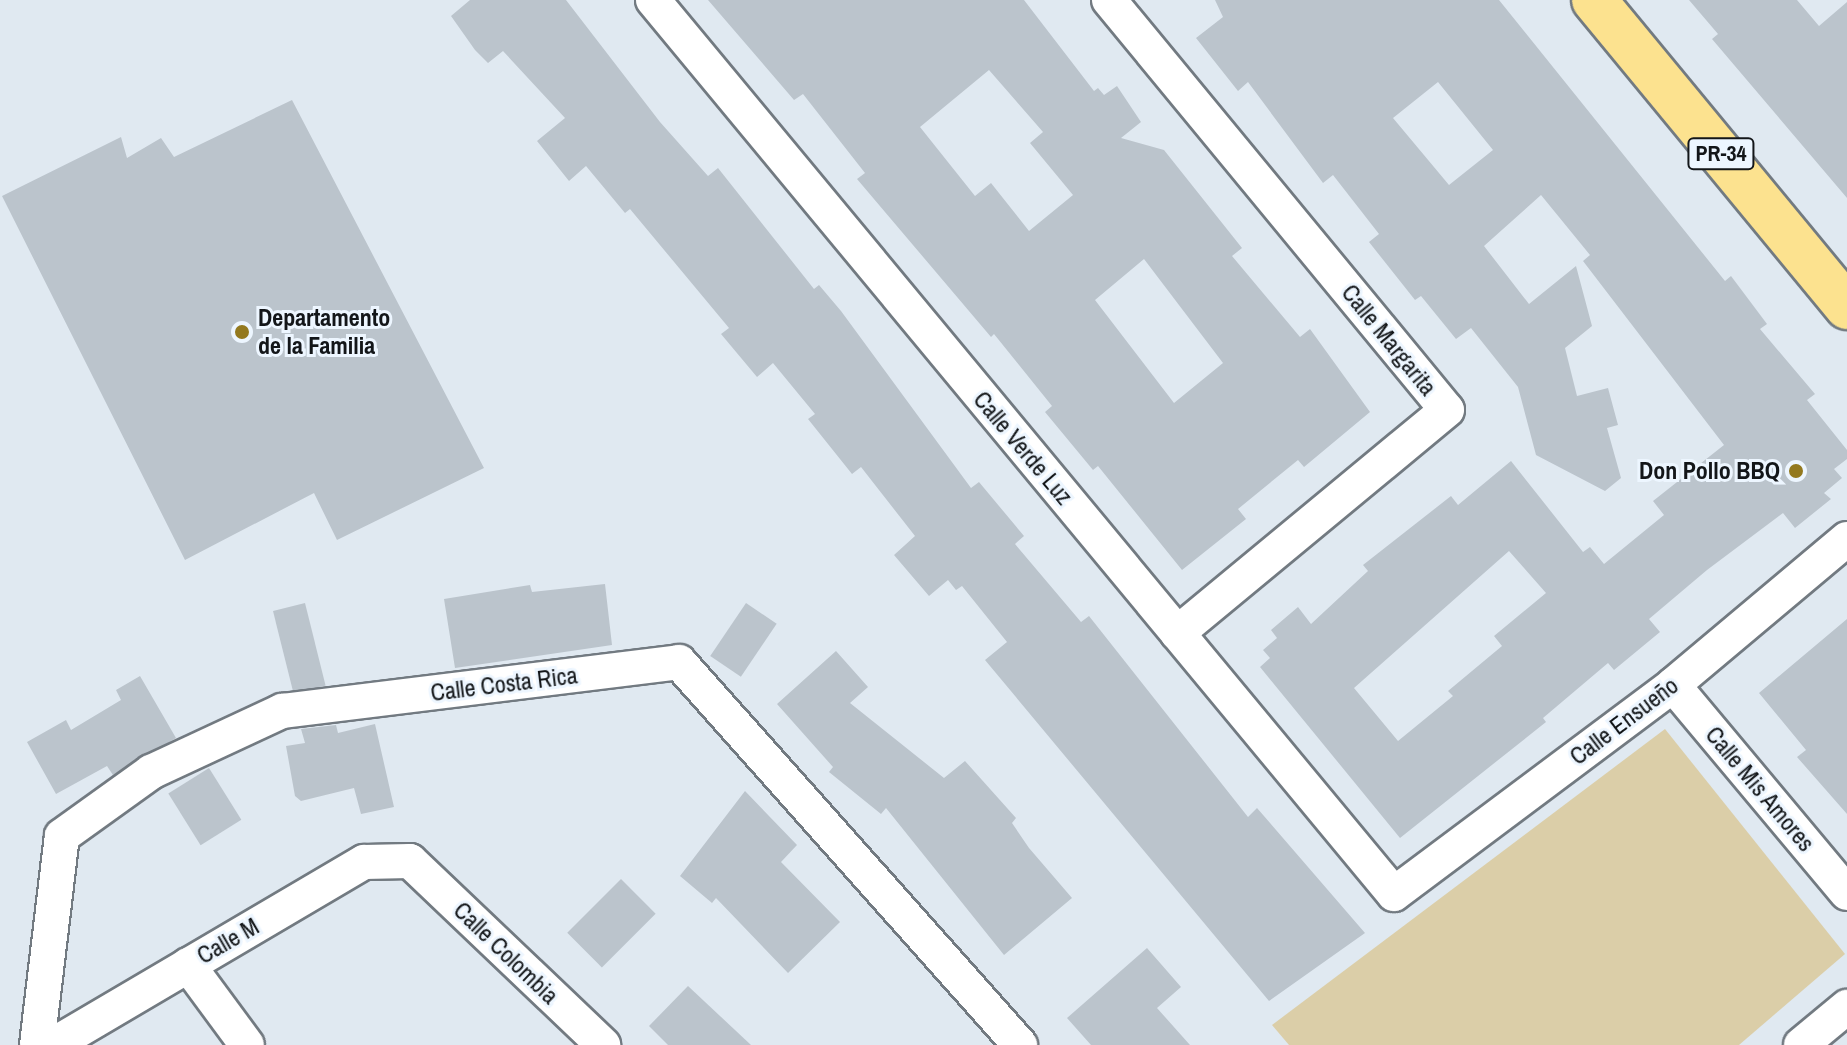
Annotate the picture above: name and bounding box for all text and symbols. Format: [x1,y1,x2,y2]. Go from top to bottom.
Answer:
road number: PR-34 [1687,136,1755,172]
street label: Calle Margarita [1335,279,1443,401]
place label: Departamento de la Familia [258,304,390,360]
marker: Departamento de la Familia [233,323,251,341]
street label: Calle Verde Luz [967,386,1079,510]
place label: Don Pollo BBQ [1639,457,1780,485]
marker: Don Pollo BBQ [1787,462,1805,480]
street label: Calle Costa Rica [429,661,579,707]
street label: Calle Ensueño [1564,671,1684,771]
street label: Calle Mis Amores [1699,720,1821,858]
street label: Calle Colombia [448,896,564,1010]
street label: Calle M [192,912,264,970]

